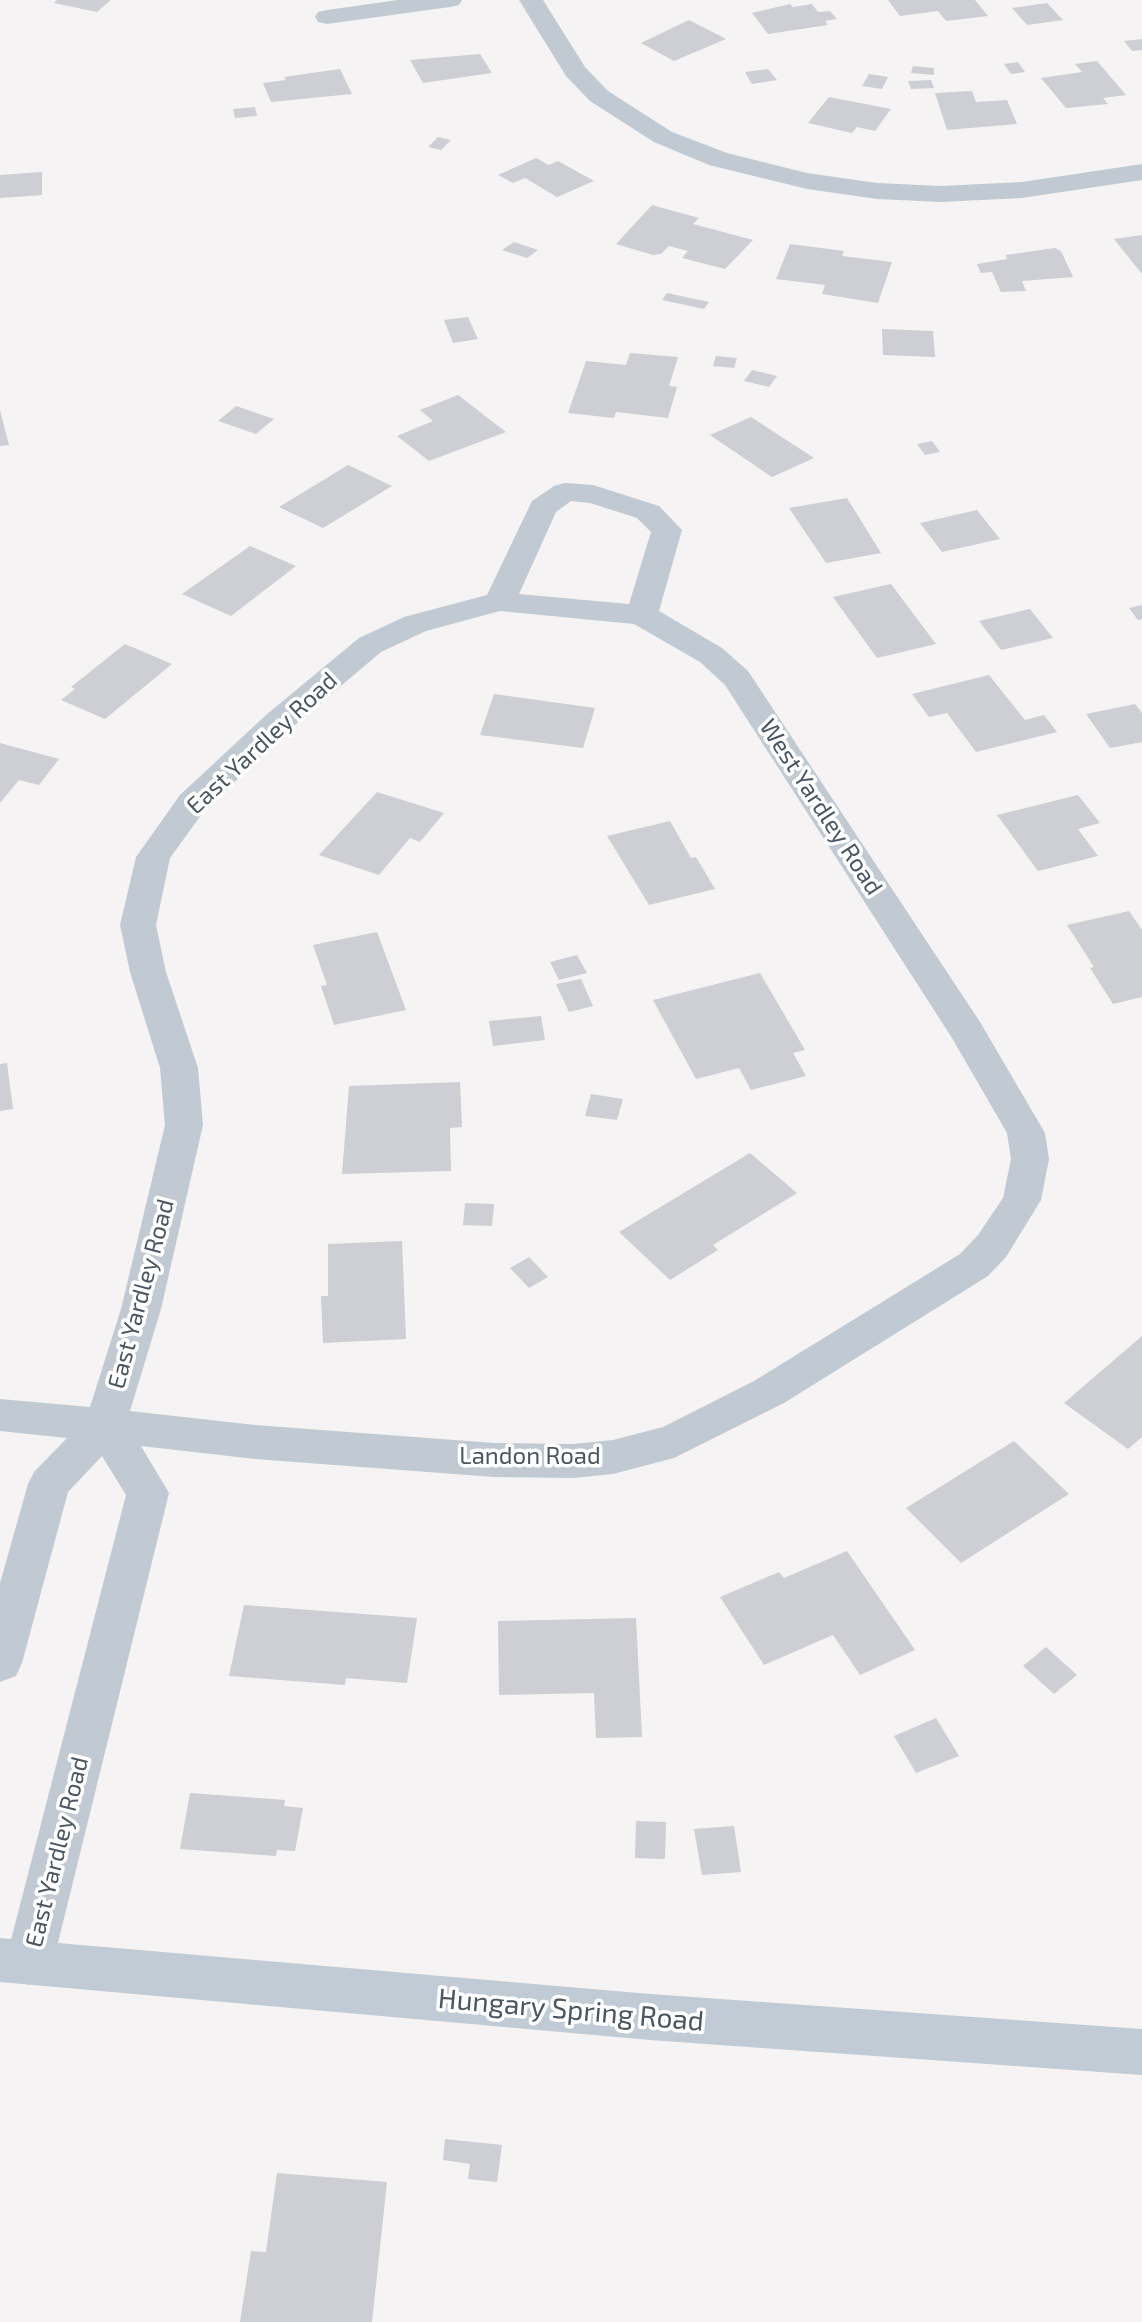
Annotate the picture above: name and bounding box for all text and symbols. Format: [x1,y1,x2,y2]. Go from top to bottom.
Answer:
street label: East Yardley Road [181,666,343,820]
street label: West Yardley Road [753,714,889,900]
street label: East Yardley Road [102,1196,180,1392]
street label: Landon Road [459,1442,601,1470]
street label: East Yardley Road [19,1754,95,1950]
street label: Hungary Spring Road [437,1982,705,2038]

